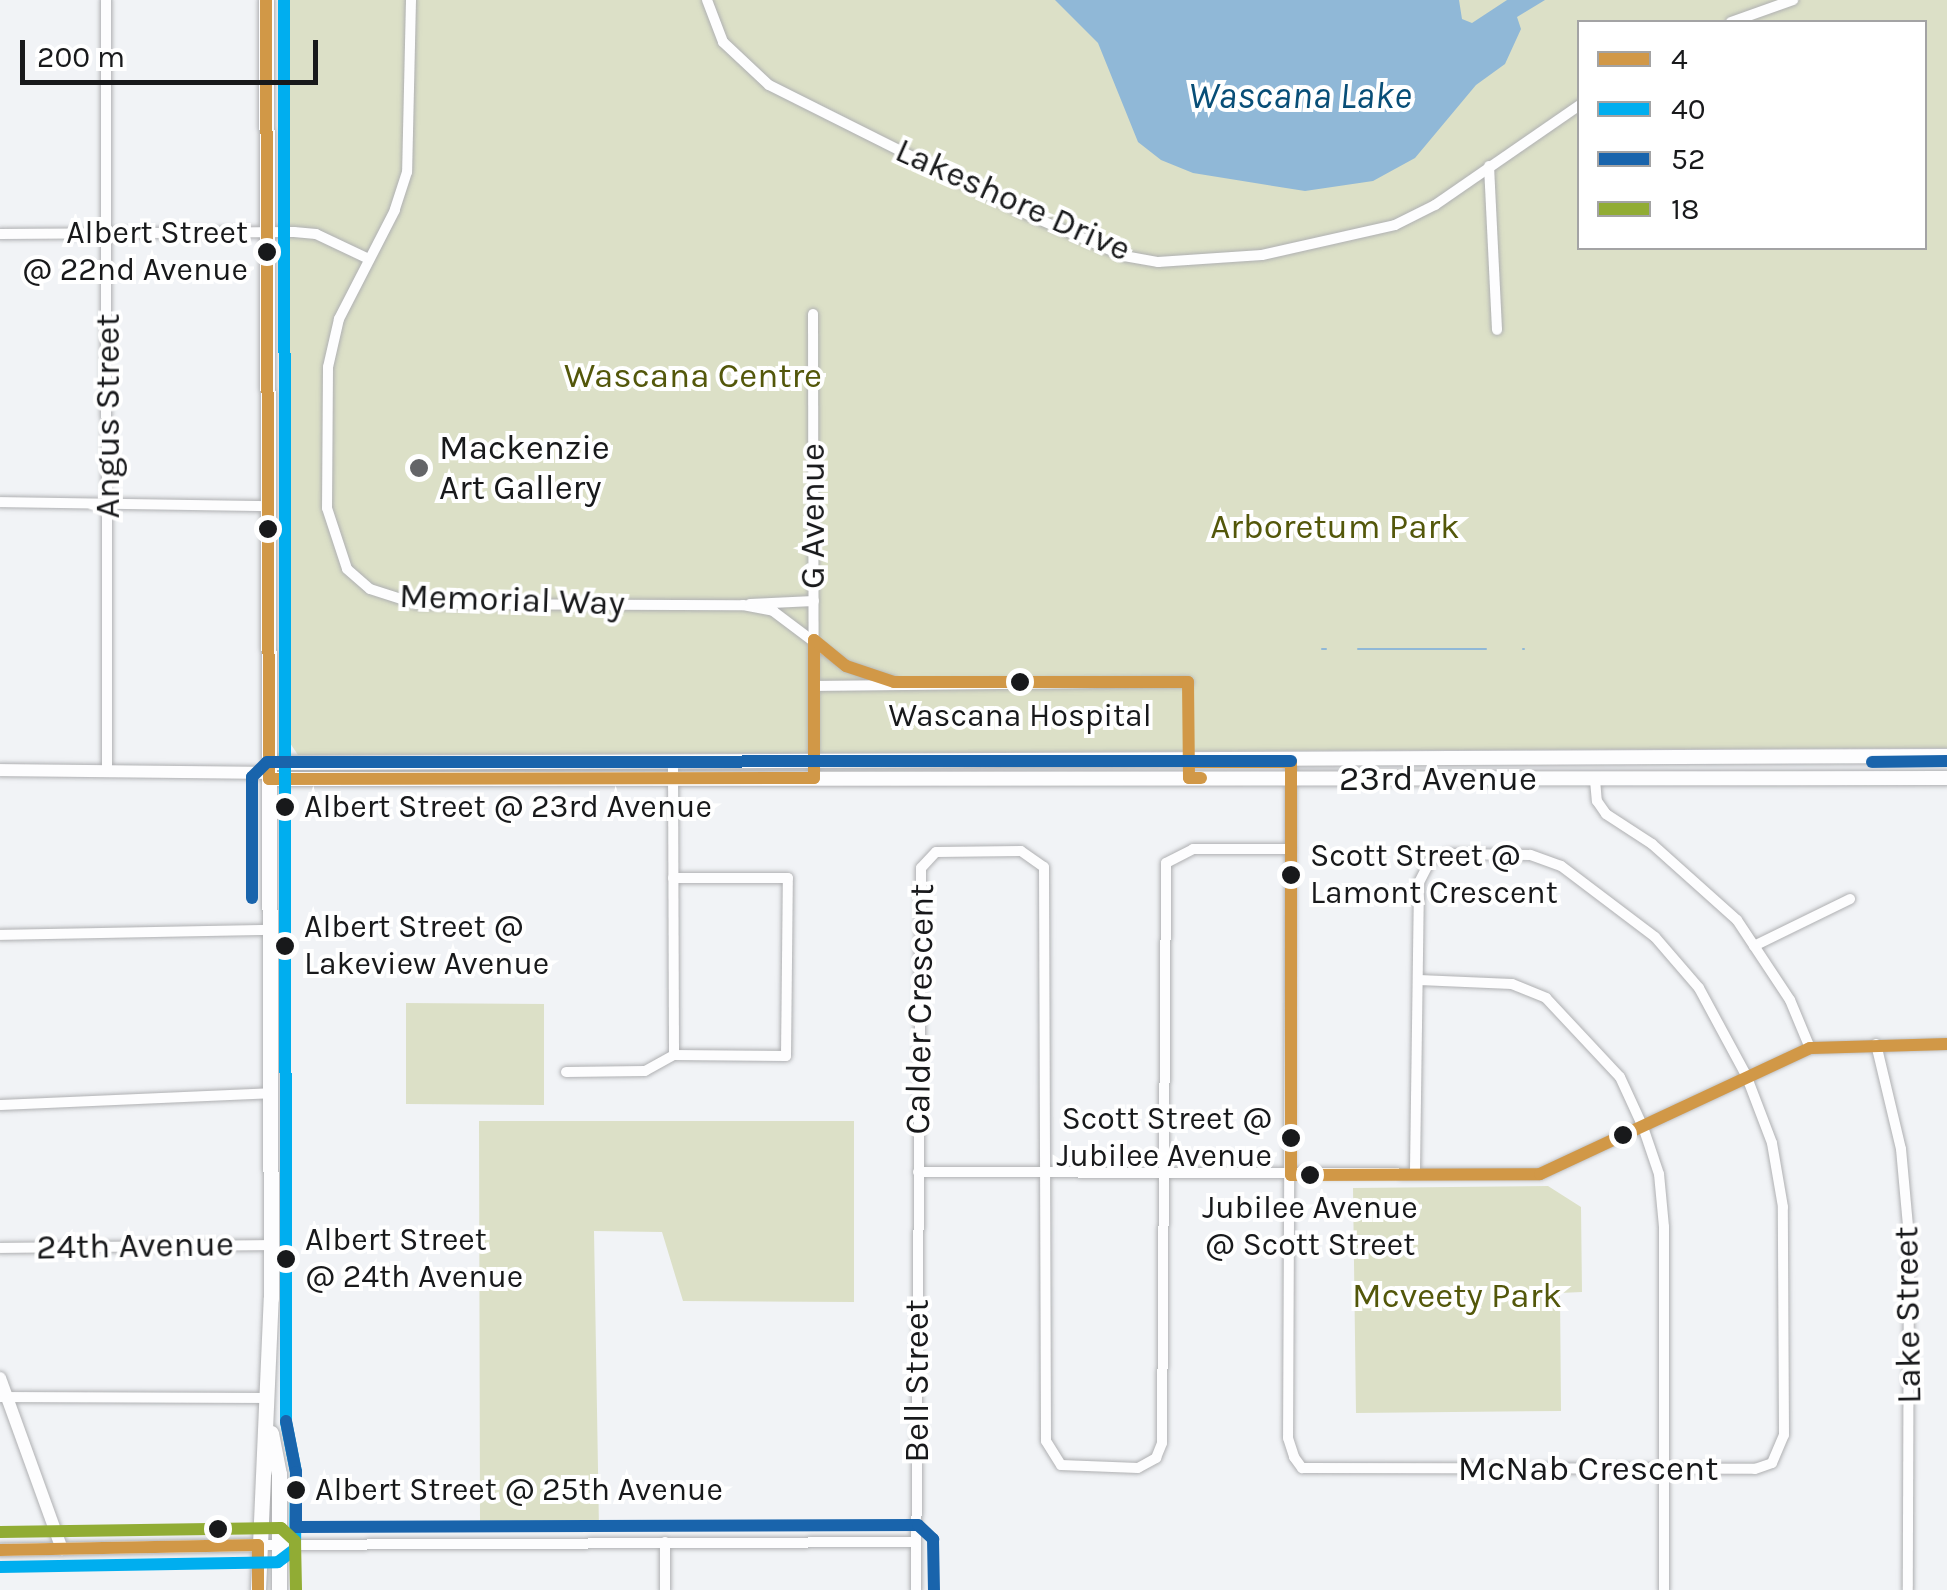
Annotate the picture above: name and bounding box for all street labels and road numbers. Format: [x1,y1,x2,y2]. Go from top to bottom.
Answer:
street label: Lakeshore Drive [889,129,1137,271]
street label: Angus Street [87,314,129,518]
street label: G Avenue [792,443,834,589]
street label: Memorial Way [398,575,626,625]
street label: 23rd Avenue [1339,758,1537,800]
street label: Calder Crescent [897,883,943,1135]
street label: 24th Avenue [36,1223,234,1269]
street label: Lake Street [1885,1226,1931,1404]
street label: Bell Street [896,1299,938,1463]
street label: McNab Crescent [1458,1448,1718,1490]

